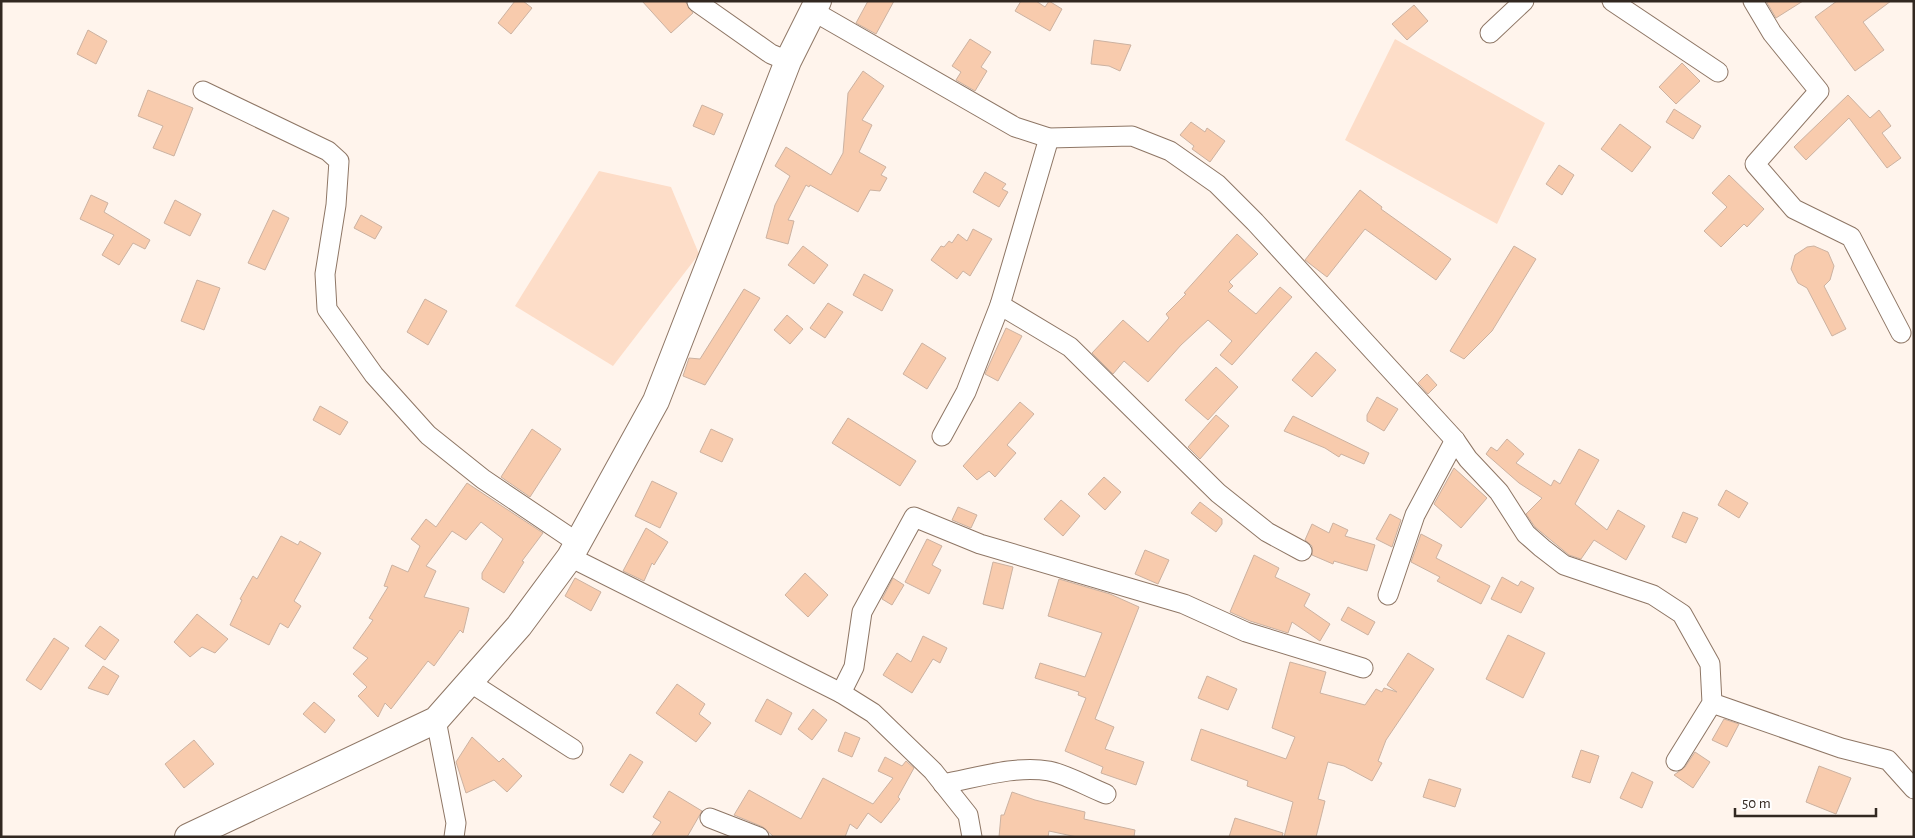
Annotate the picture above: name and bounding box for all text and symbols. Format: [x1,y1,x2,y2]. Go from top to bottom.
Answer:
scale bar [1735,786,1876,818]
text: 50 m [1742,796,1771,811]

